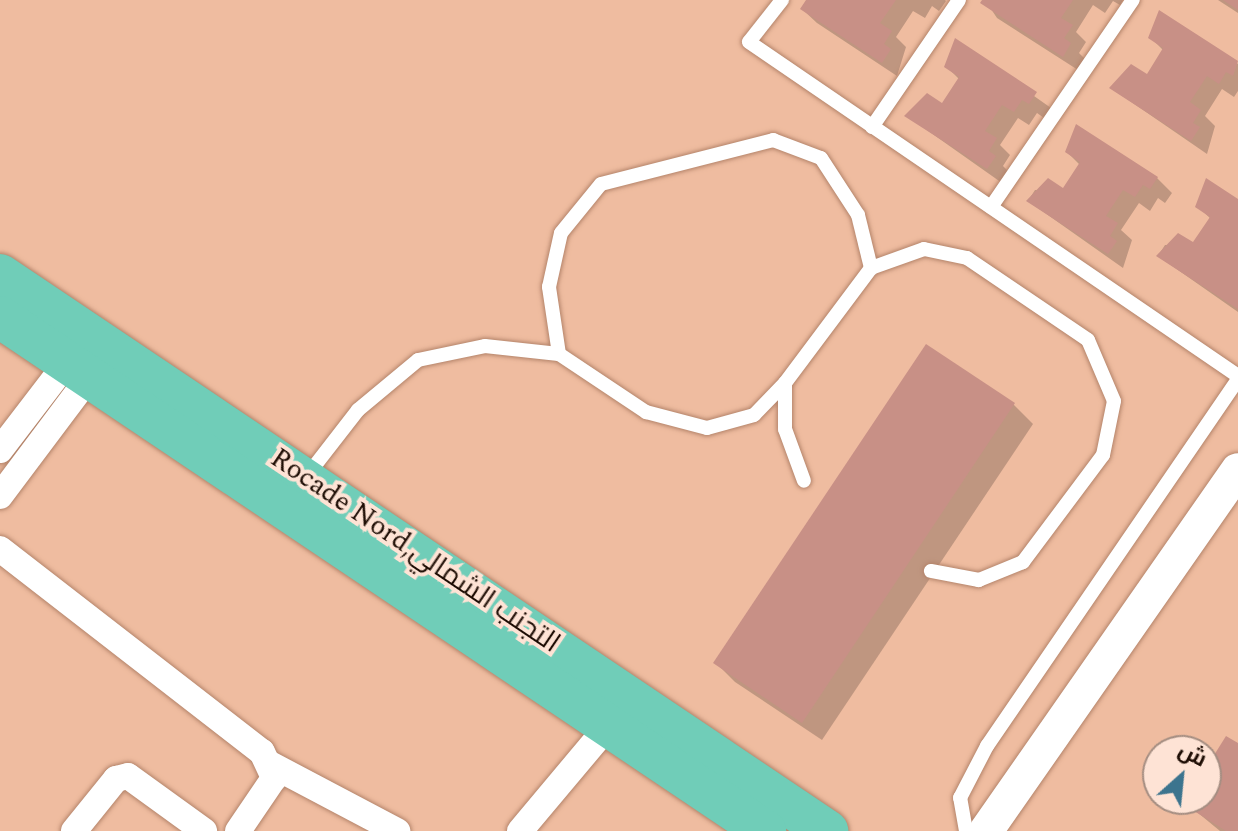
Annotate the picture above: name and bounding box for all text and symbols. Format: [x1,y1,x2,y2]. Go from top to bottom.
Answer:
street label: Rocade Nord,التجنب الشمالي [264,441,566,661]
text: ش [1172,734,1212,776]
north arrow [1142,735,1222,815]

